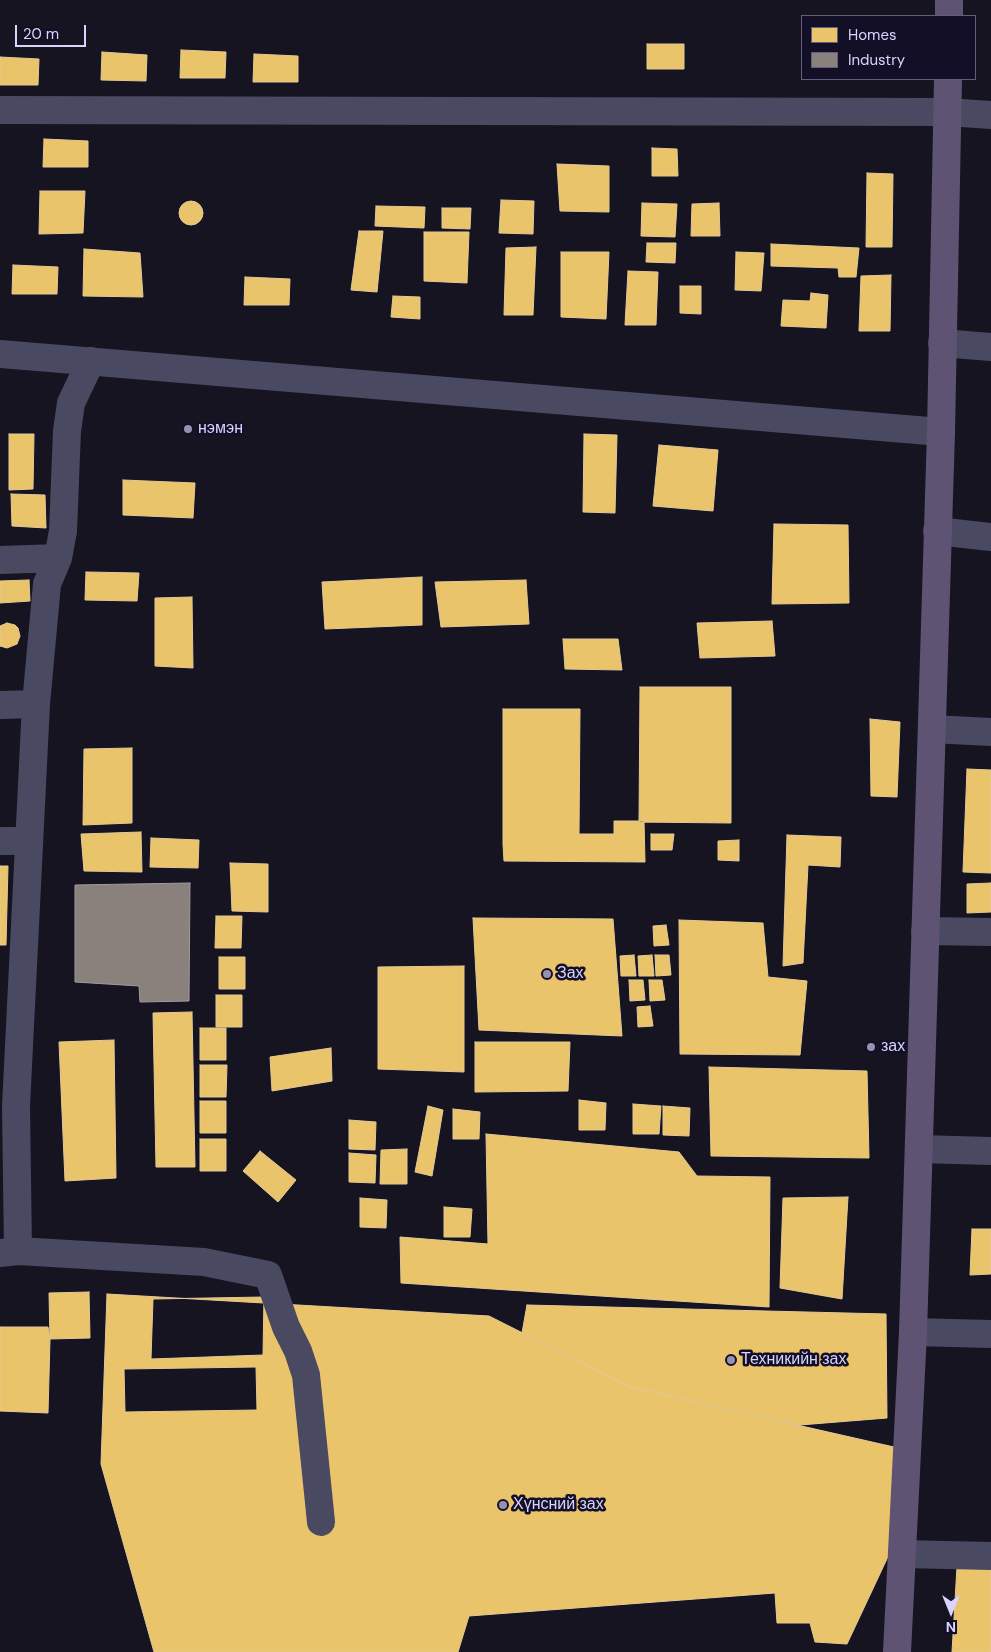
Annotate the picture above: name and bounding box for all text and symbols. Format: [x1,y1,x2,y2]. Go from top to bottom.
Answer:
scale bar [18,15,89,47]
legend [801,15,976,80]
text: 20 m [23,24,59,44]
text: Homes [848,25,897,45]
text: Industry [848,50,905,70]
place label: нэмэн [198,419,243,439]
marker: нэмэн [182,423,194,435]
place label: Зах [557,964,584,984]
marker: Зах [541,968,553,980]
place label: зах [881,1037,905,1057]
marker: зах [865,1041,877,1053]
place label: Техникийн зах [741,1350,846,1370]
marker: Техникийн зах [725,1354,737,1366]
place label: Хүнсний зах [513,1495,604,1515]
marker: Хүнсний зах [497,1499,509,1511]
north arrow [926,1587,976,1637]
text: N [946,1618,956,1636]

